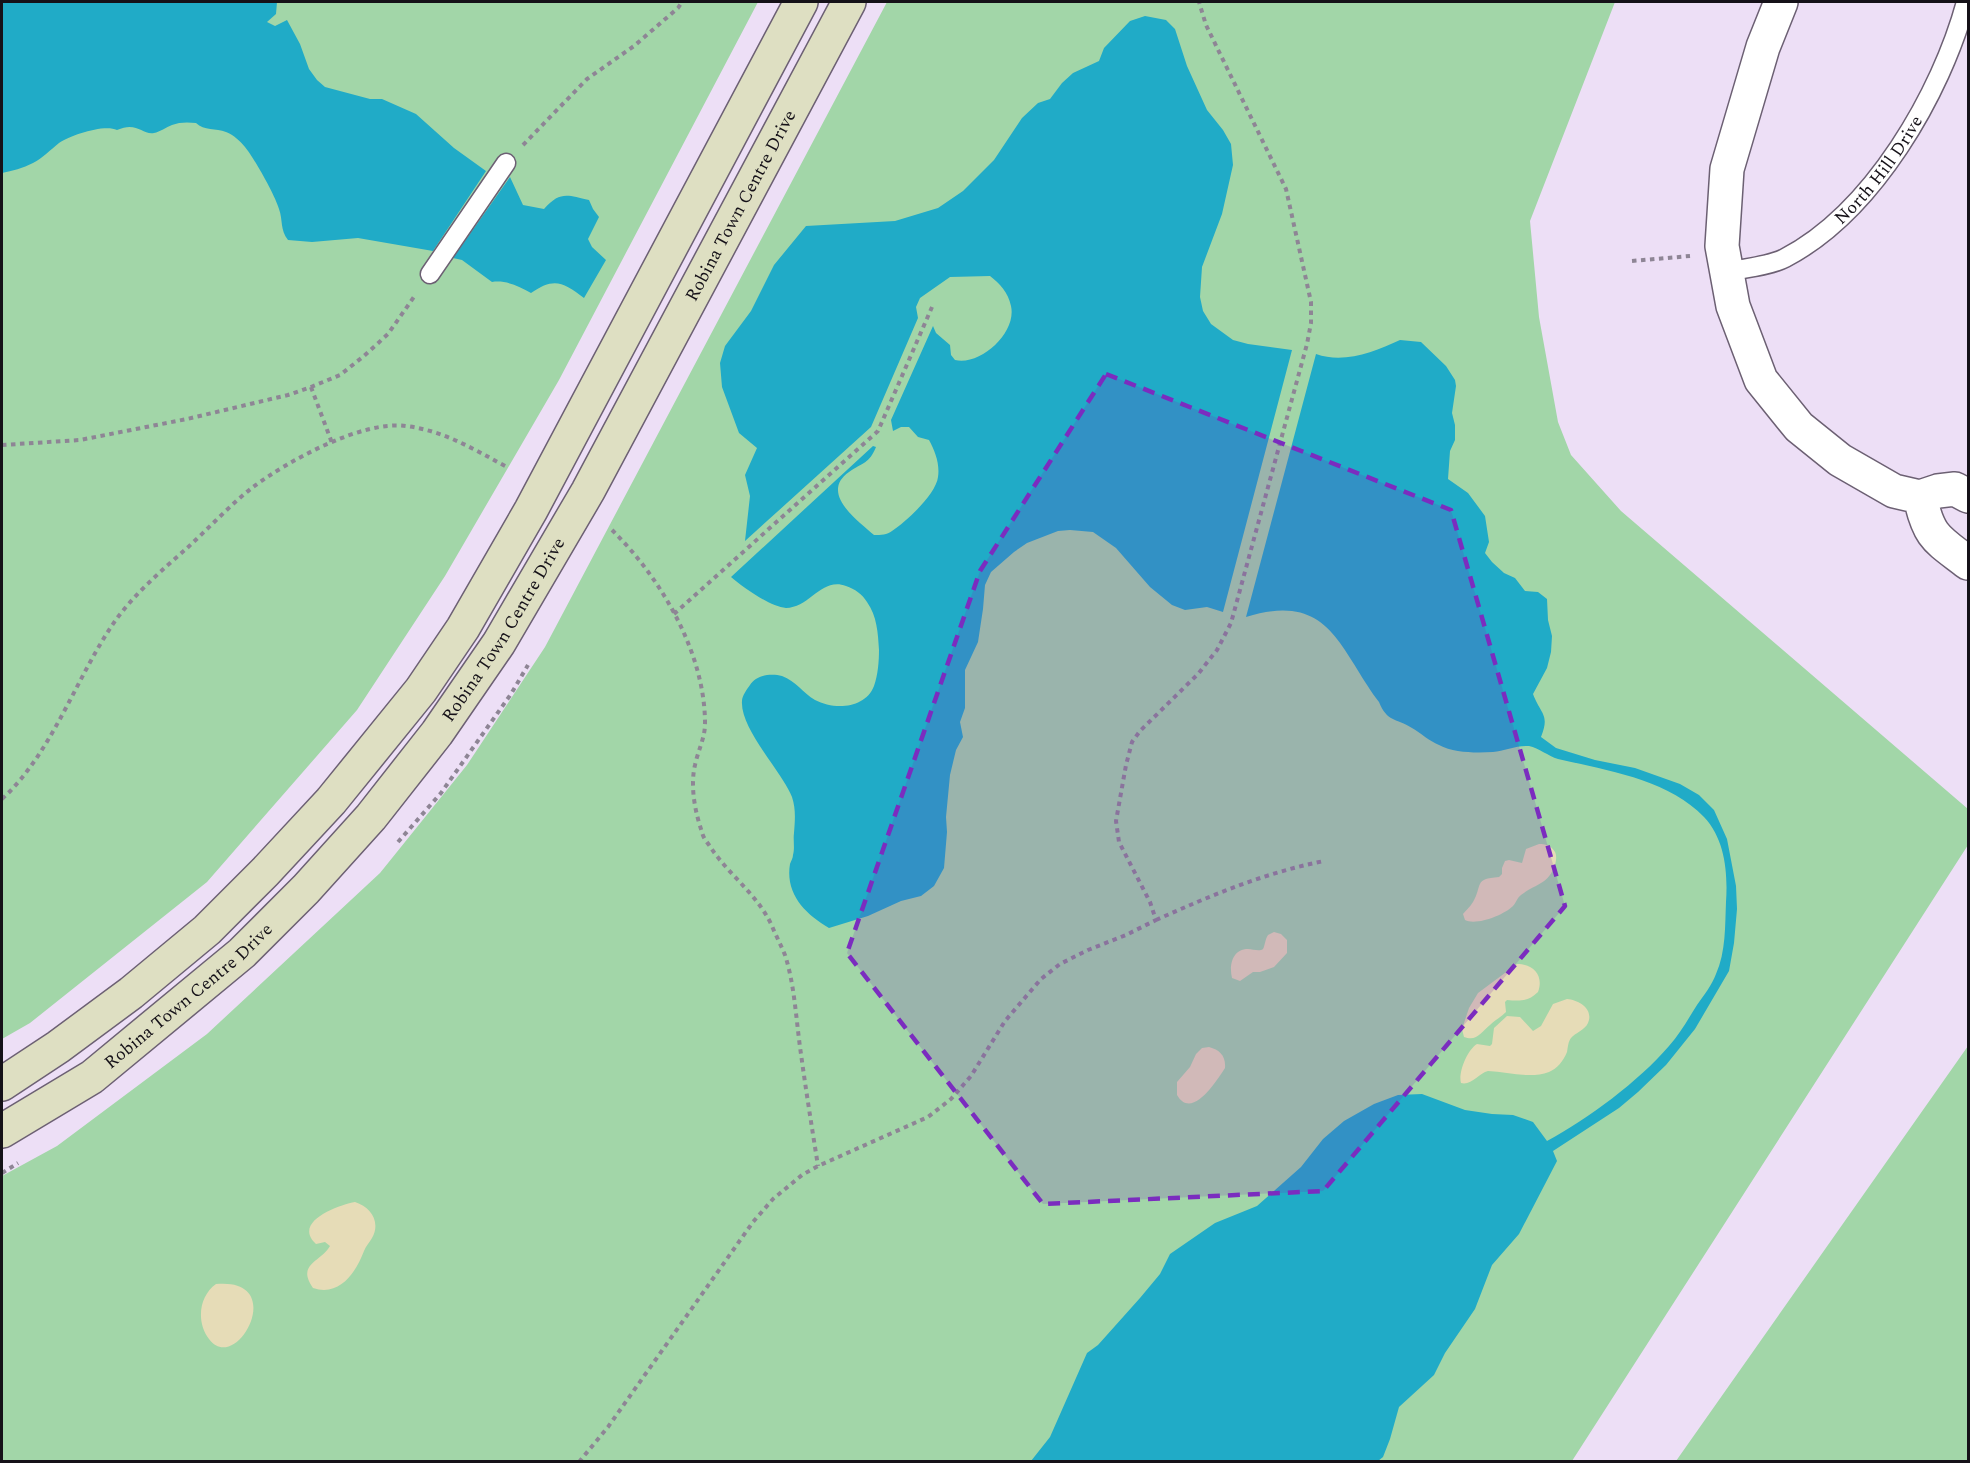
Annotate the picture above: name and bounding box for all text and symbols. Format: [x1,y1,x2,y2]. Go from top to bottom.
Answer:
street label: Robina Town Centre Drive [679,105,803,306]
street label: North Hill Drive [1828,110,1930,231]
street label: Robina Town Centre Drive [435,532,572,728]
street label: Robina Town Centre Drive [98,917,279,1076]

